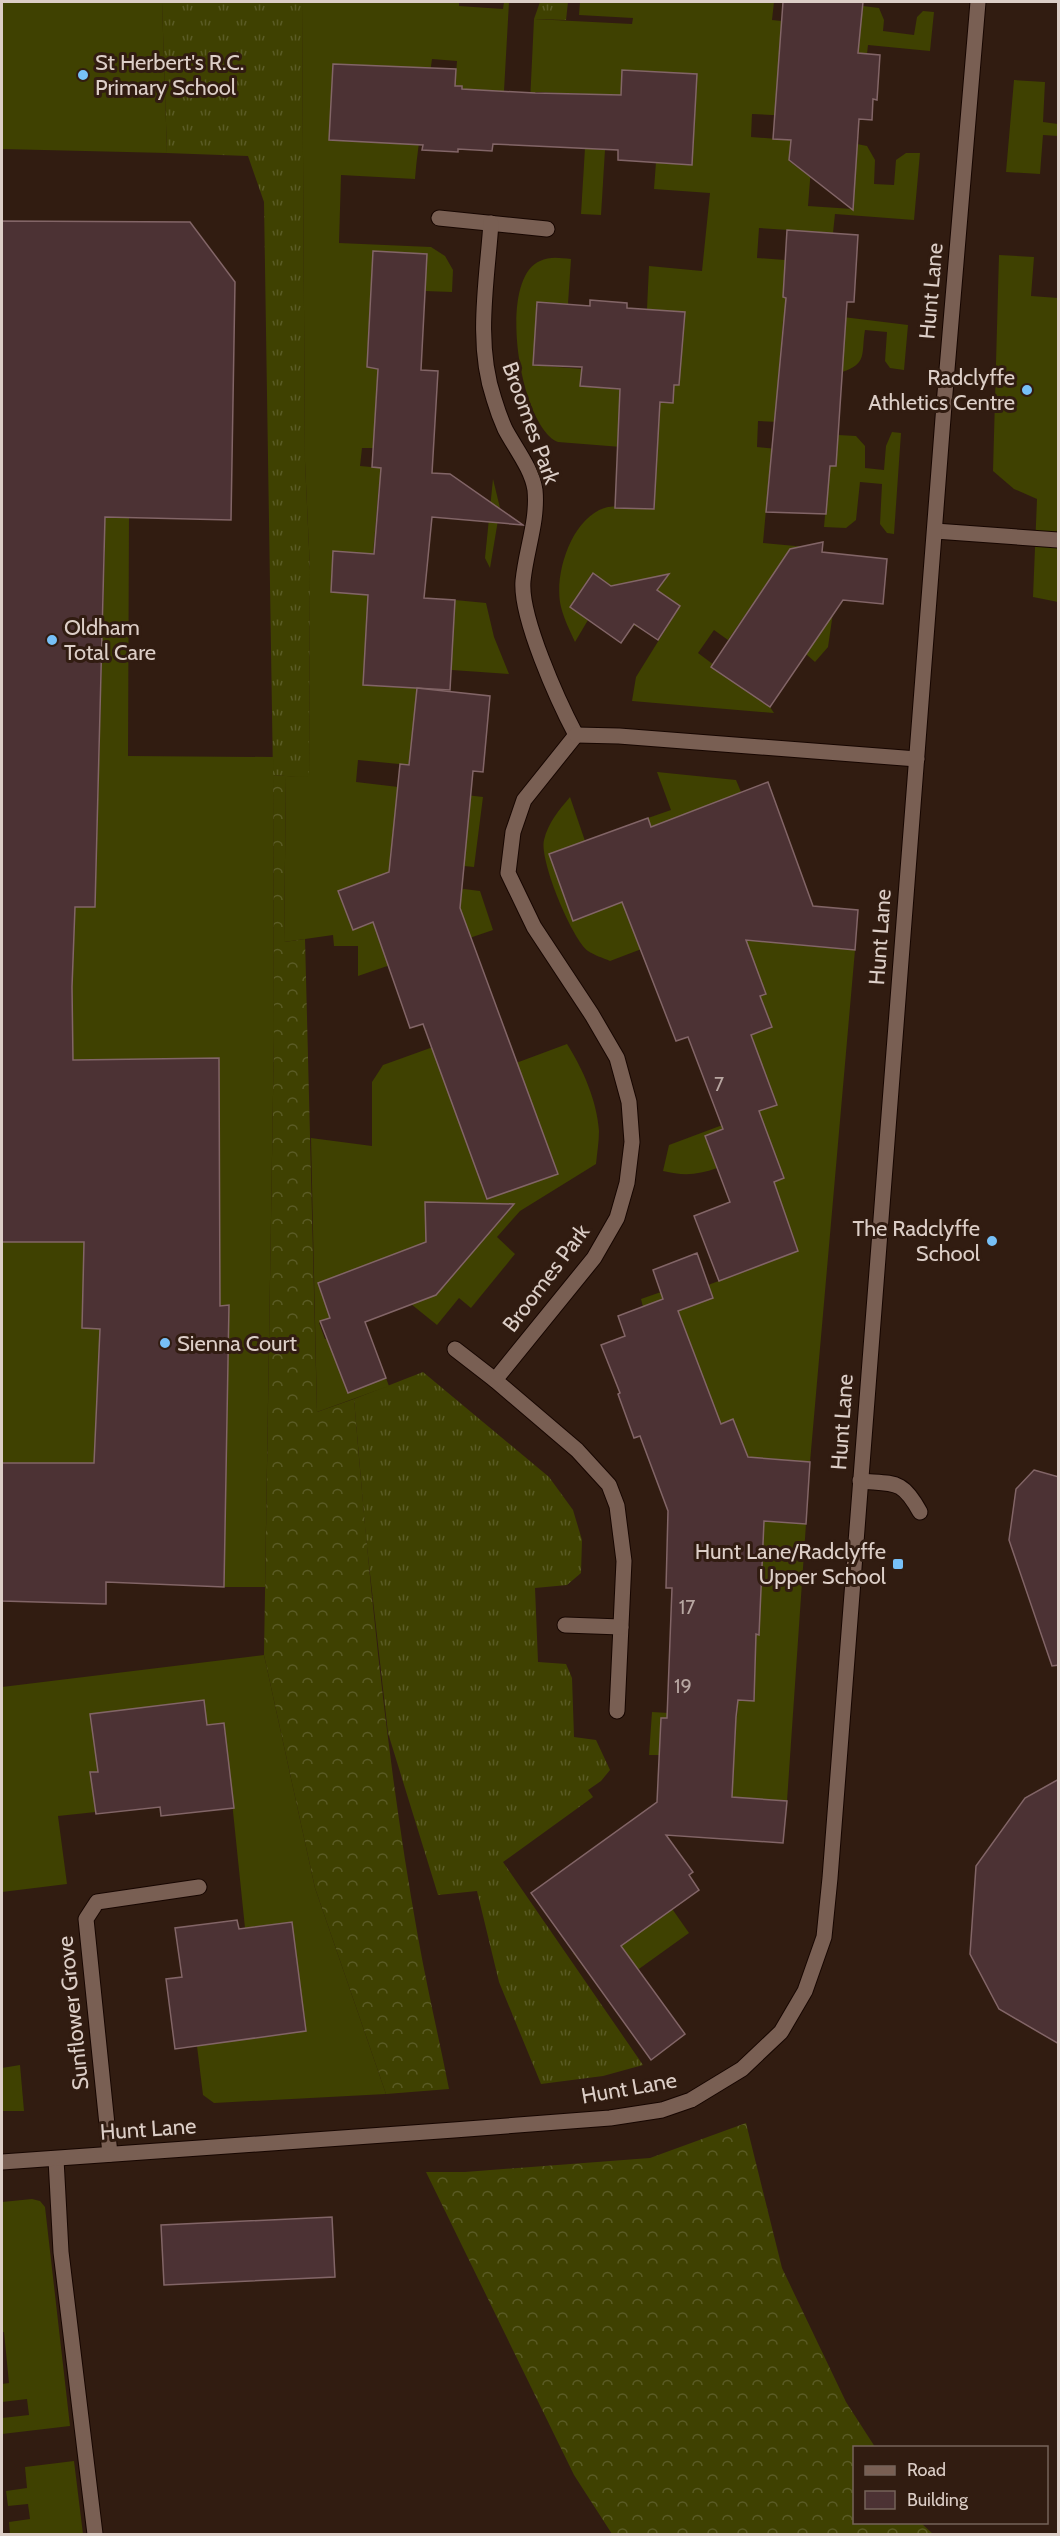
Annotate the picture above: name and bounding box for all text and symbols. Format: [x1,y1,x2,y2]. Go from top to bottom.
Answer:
place label: St Herbert's R.C. Primary School [95,49,244,101]
marker: St Herbert's R.C. Primary School [76,68,90,82]
street label: Hunt Lane [913,242,949,340]
street label: Broomes Park [496,358,566,488]
place label: Radclyffe Athletics Centre [868,364,1015,416]
marker: Radclyffe Athletics Centre [1020,383,1034,397]
place label: Oldham Total Care [64,614,156,666]
marker: Oldham Total Care [45,633,59,647]
street label: Hunt Lane [863,888,897,986]
house number: 7 [714,1072,724,1096]
place label: The Radclyffe School [853,1215,981,1267]
street label: Broomes Park [497,1219,595,1337]
marker: The Radclyffe School [985,1234,999,1248]
place label: Sienna Court [177,1330,298,1357]
marker: Sienna Court [158,1336,172,1350]
street label: Hunt Lane [825,1373,859,1471]
place label: Hunt Lane/Radclyffe Upper School [695,1538,887,1590]
marker: Hunt Lane/Radclyffe Upper School [891,1557,905,1571]
house number: 17 [679,1595,695,1619]
house number: 19 [674,1674,692,1698]
street label: Sunflower Grove [51,1935,95,2091]
street label: Hunt Lane [579,2066,679,2110]
street label: Hunt Lane [99,2112,197,2146]
legend [853,2446,1048,2524]
text: Road [907,2459,946,2481]
text: Building [907,2489,969,2511]

